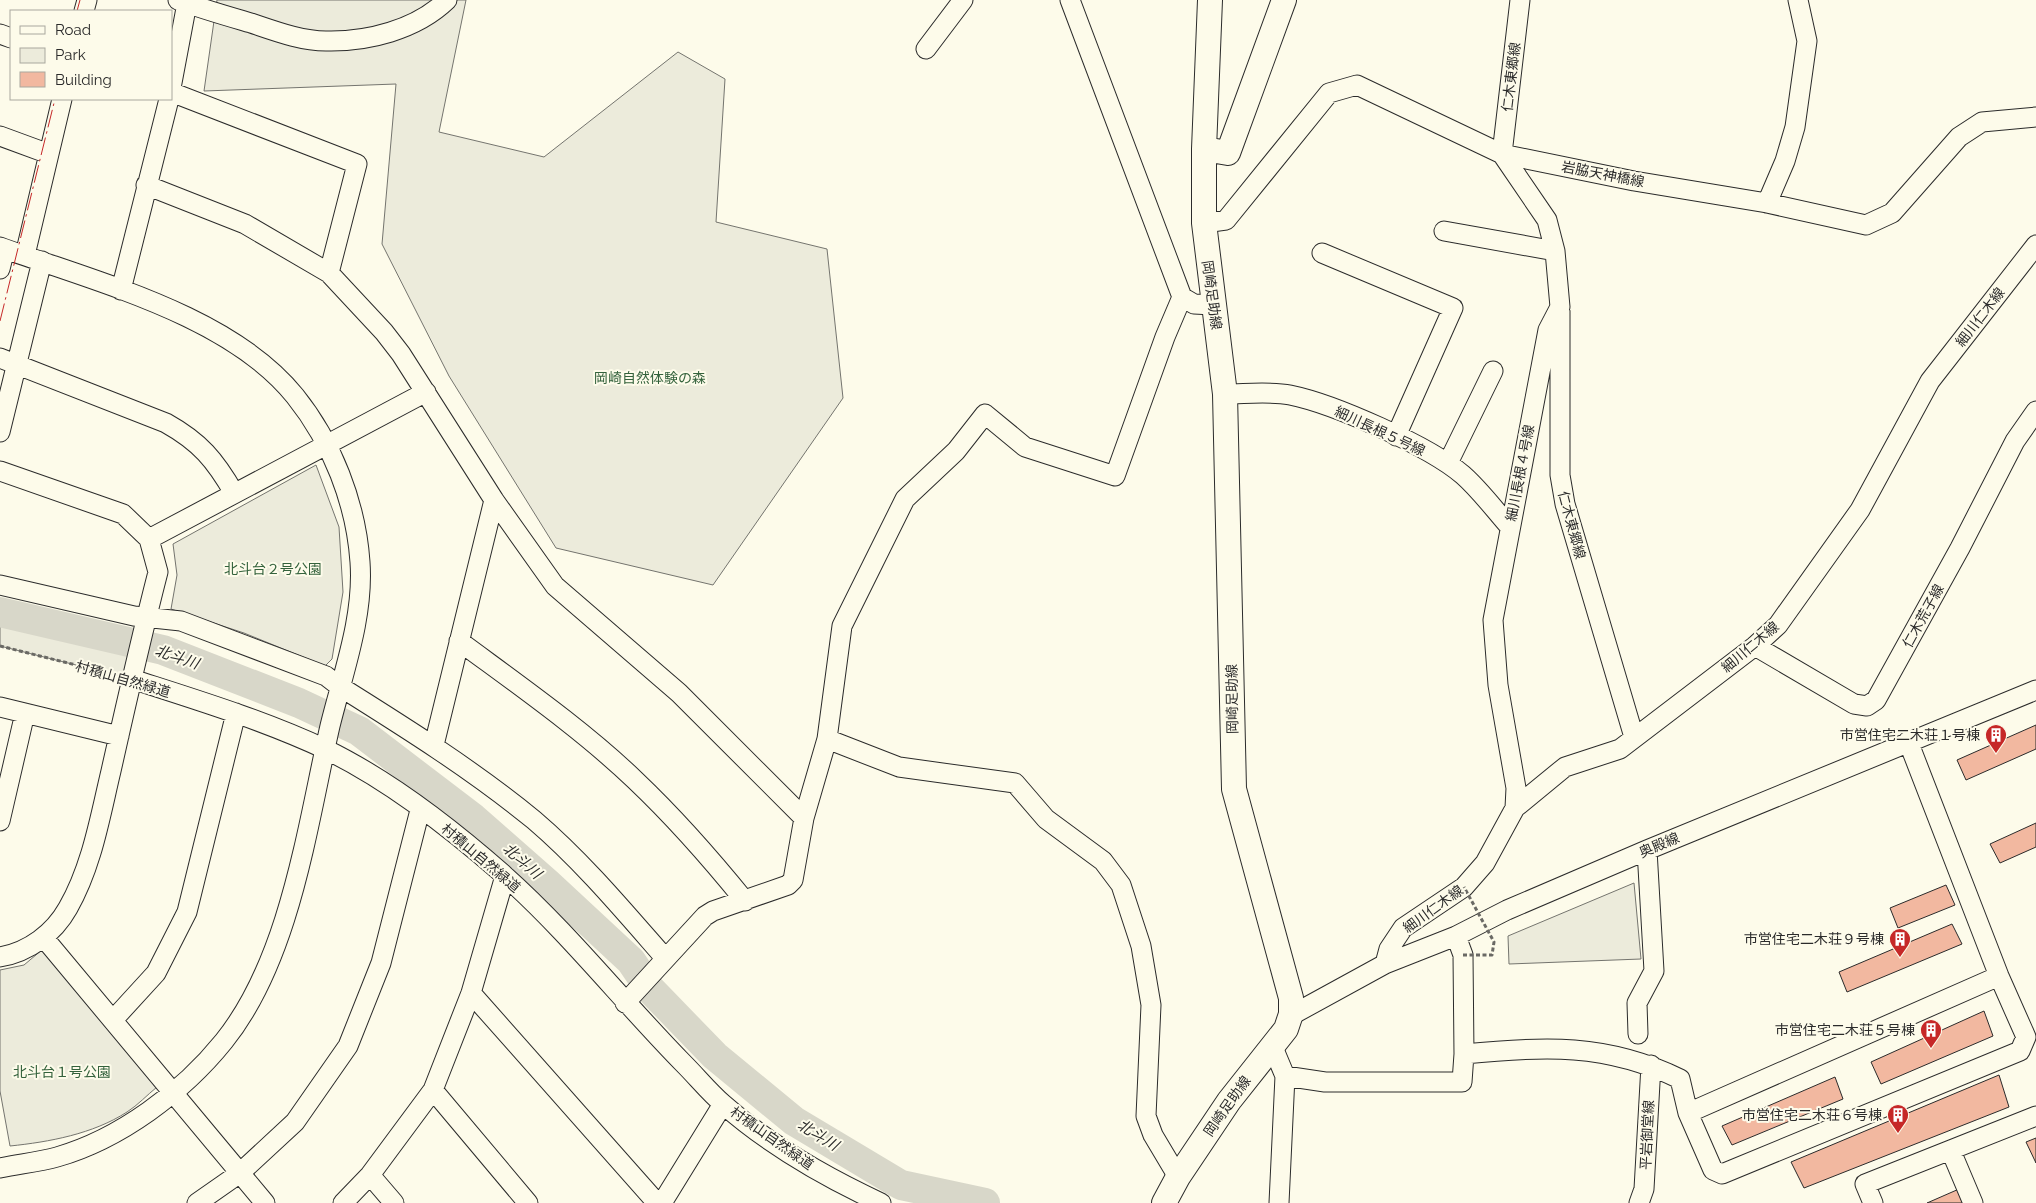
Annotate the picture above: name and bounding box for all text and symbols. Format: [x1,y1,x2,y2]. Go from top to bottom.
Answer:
legend [10,10,172,100]
text: Road [55,21,91,39]
street label: 仁木東郷線 [1499,41,1523,113]
text: Park [55,46,86,64]
text: Building [55,71,112,89]
street label: 岩脇天神橋線 [1560,158,1646,190]
street label: 岡崎足助線 [1199,259,1225,331]
street label: 細川仁木線 [1952,284,2008,350]
park label: 岡崎自然体験の森 [594,370,706,386]
street label: 細川長根５号線 [1332,403,1428,459]
street label: 細川長根４号線 [1503,423,1537,523]
street label: 仁木東郷線 [1555,489,1589,561]
park label: 北斗台２号公園 [224,561,322,577]
street label: 仁木荒子線 [1899,582,1947,650]
street label: 細川仁木線 [1718,618,1782,676]
water label: 北斗川 [153,641,203,673]
street label: 村積山自然緑道 [74,658,172,700]
street label: 岡崎足助線 [1223,664,1241,734]
building icon: 市営住宅二木荘１号棟 [1984,723,2008,754]
place label: 市営住宅二木荘１号棟 [1840,727,1980,743]
street label: 村積山自然緑道 [438,820,524,896]
street label: 奥殿線 [1637,829,1681,861]
water label: 北斗川 [499,839,546,884]
street label: 細川仁木線 [1400,882,1466,936]
building icon: 市営住宅二木荘９号棟 [1888,927,1912,958]
place label: 市営住宅二木荘９号棟 [1744,931,1884,947]
building icon: 市営住宅二木荘５号棟 [1919,1018,1943,1049]
place label: 市営住宅二木荘５号棟 [1775,1022,1915,1038]
park label: 北斗台１号公園 [13,1064,111,1080]
street label: 岡崎足助線 [1200,1073,1254,1139]
street label: 平岩御堂線 [1637,1100,1657,1170]
street label: 村積山自然緑道 [727,1103,817,1173]
building icon: 市営住宅二木荘６号棟 [1886,1103,1910,1134]
place label: 市営住宅二木荘６号棟 [1742,1107,1882,1123]
water label: 北斗川 [794,1116,844,1155]

